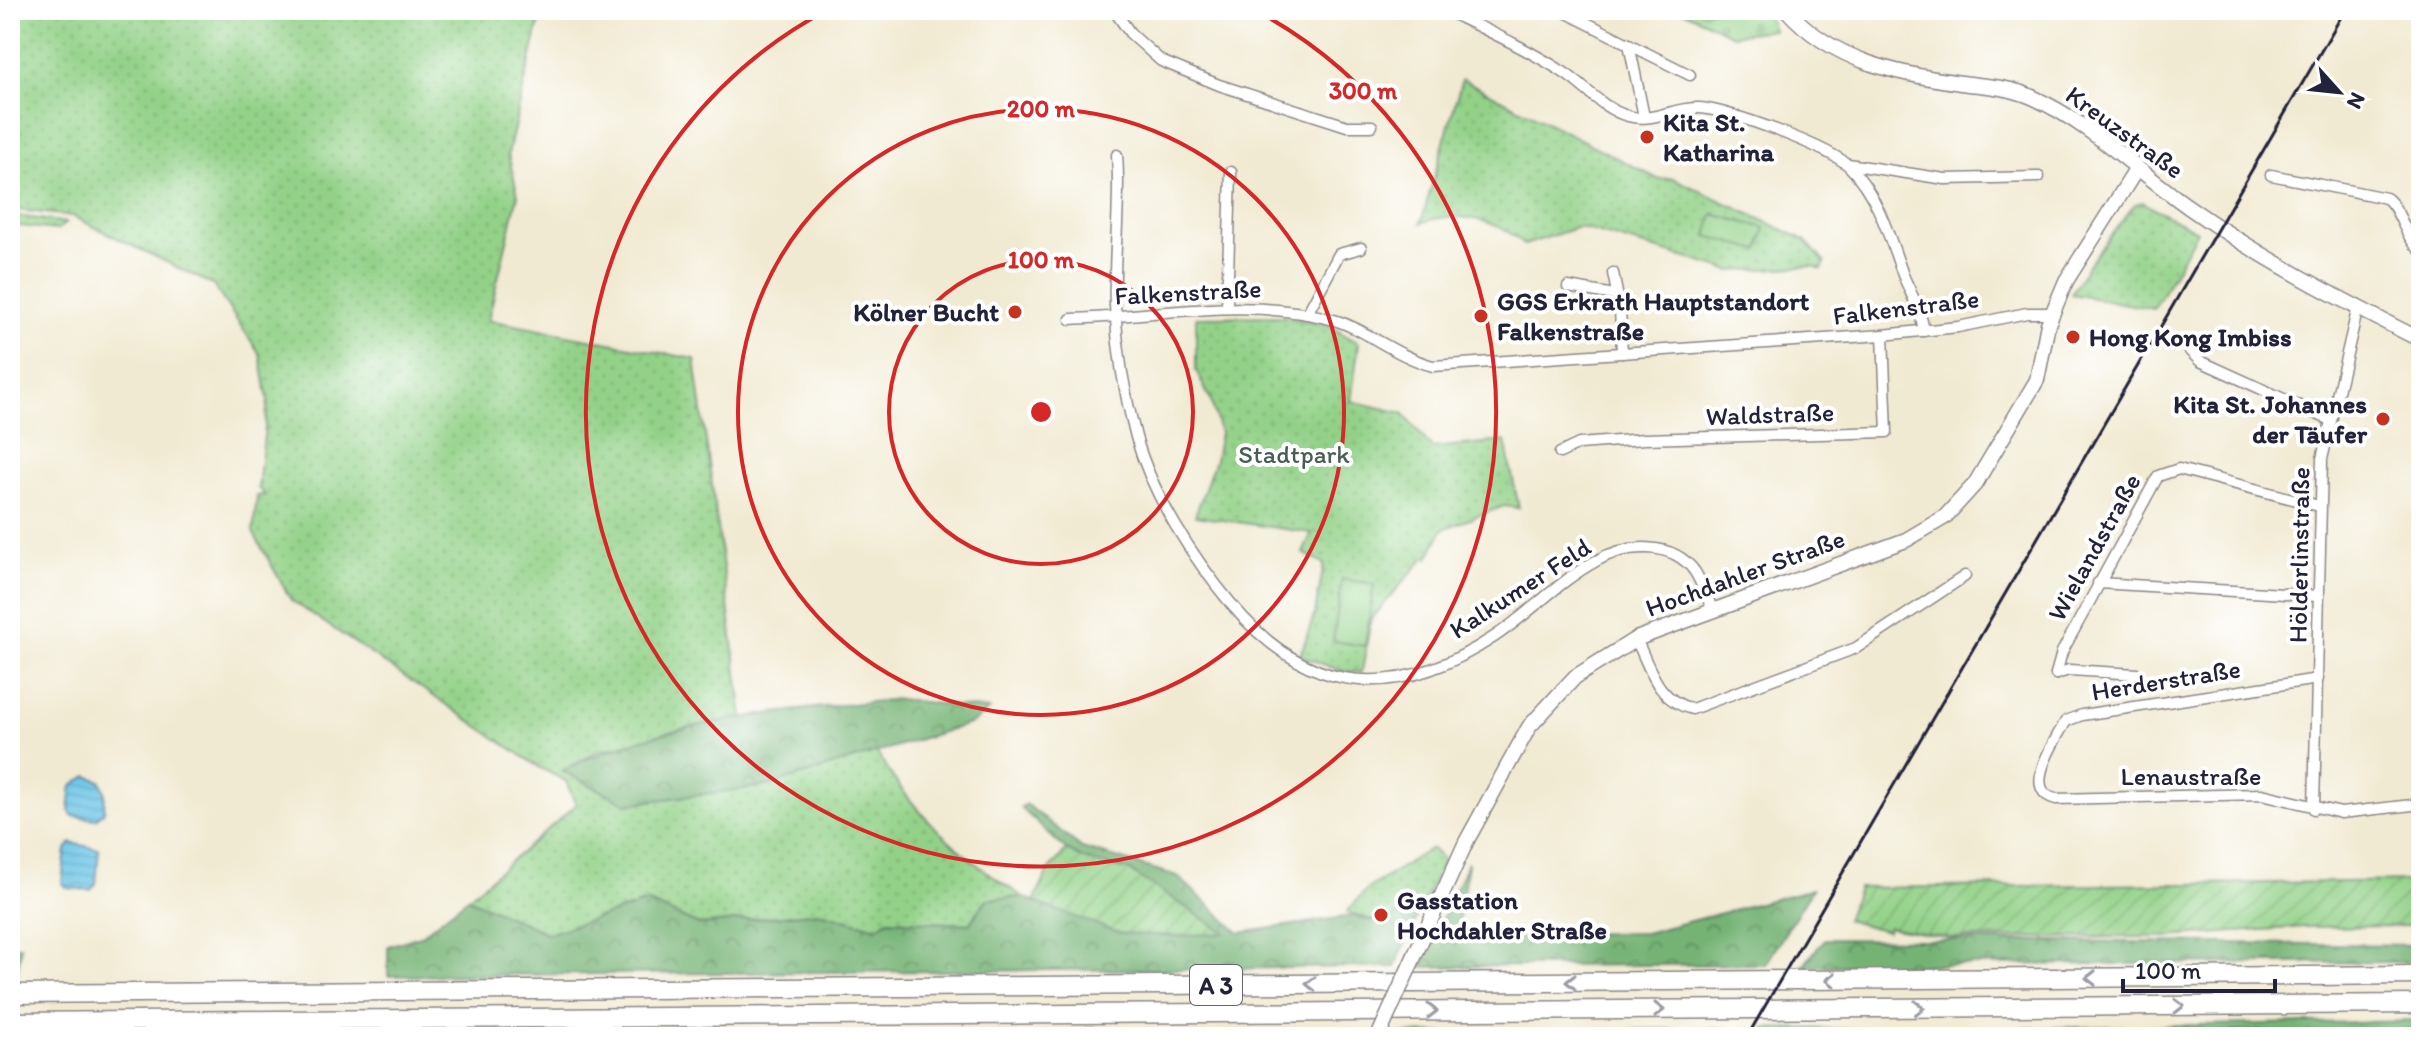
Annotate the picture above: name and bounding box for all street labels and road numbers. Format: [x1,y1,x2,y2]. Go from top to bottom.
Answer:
street label: Kreuzstraße [2060,78,2190,186]
street label: Falkenstraße [1114,272,1262,312]
street label: Falkenstraße [1831,282,1981,332]
street label: Waldstraße [1705,396,1835,432]
street label: Hölderlinstraße [2281,467,2317,643]
street label: Wielandstraße [2040,468,2148,626]
street label: Hochdahler Straße [1641,522,1849,624]
street label: Kalkumer Feld [1443,530,1597,646]
street label: Herderstraße [2089,652,2243,708]
street label: Lenaustraße [2121,760,2261,792]
road number: A 3 [1190,965,1242,1005]

